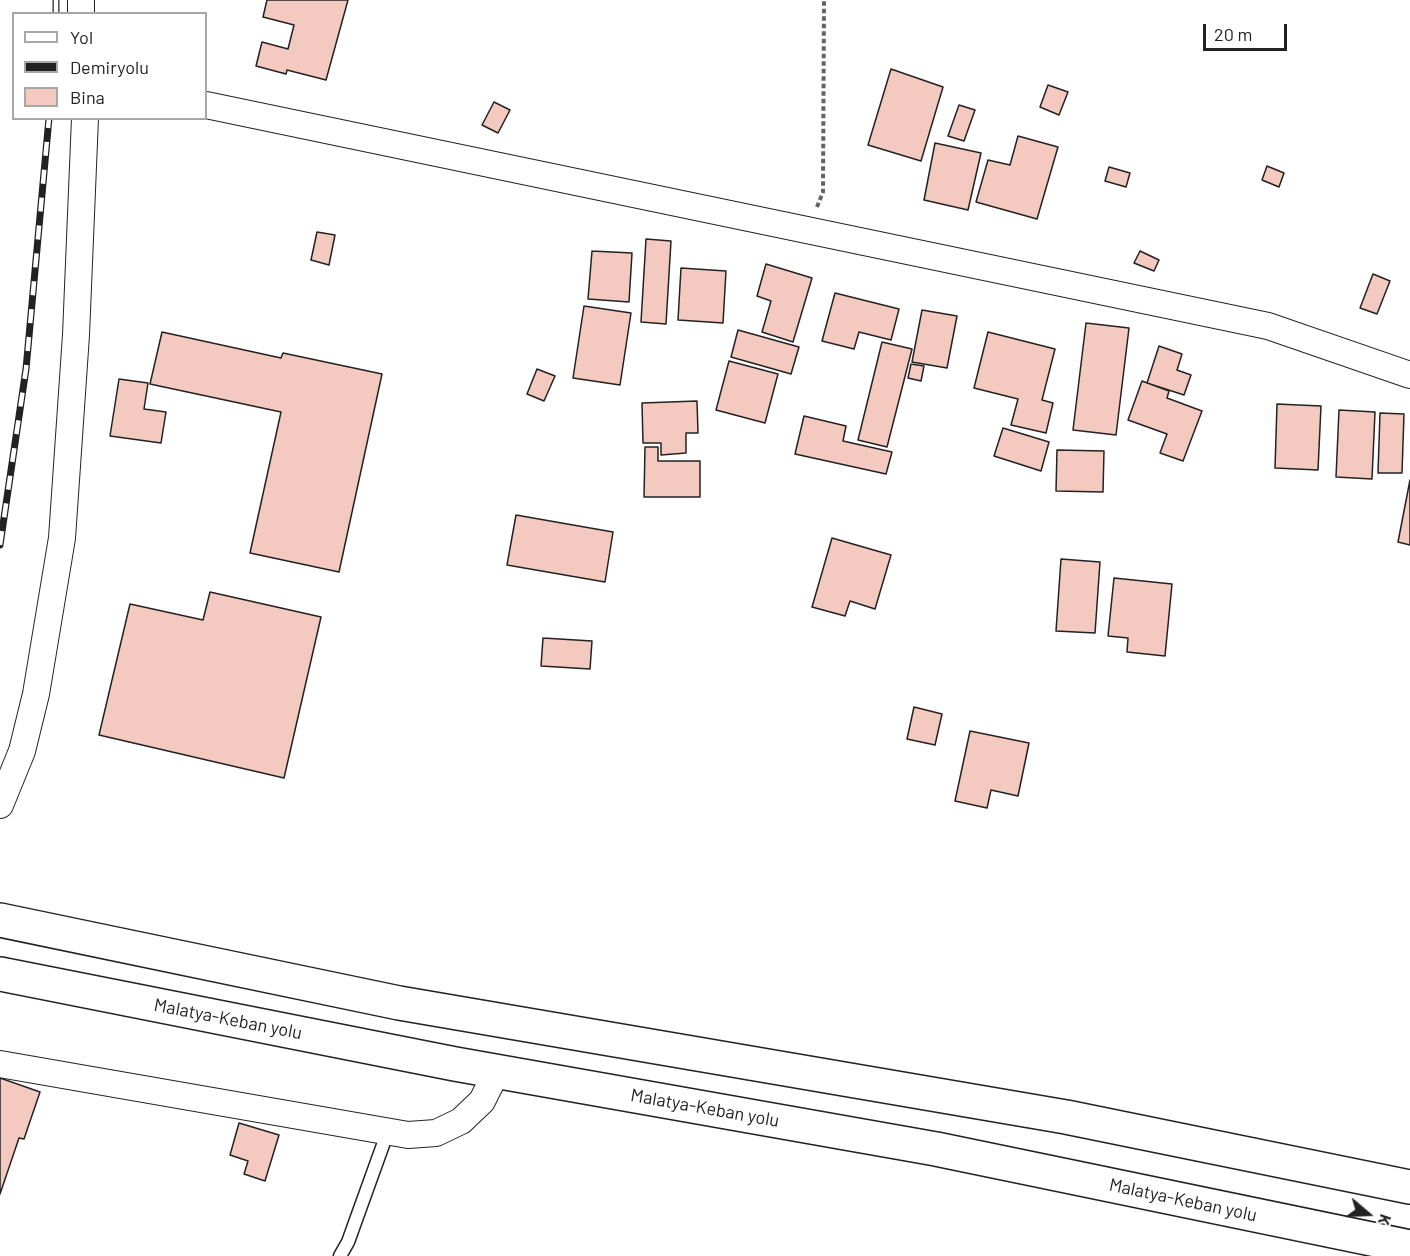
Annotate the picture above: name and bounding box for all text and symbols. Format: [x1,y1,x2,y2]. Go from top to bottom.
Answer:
legend [12,12,207,120]
scale bar [1206,12,1290,50]
text: 20 m [1214,23,1252,45]
text: Yol [70,26,93,48]
text: Demiryolu [70,56,149,78]
text: Bina [70,86,105,108]
street label: Malatya-Keban yolu [152,994,304,1044]
street label: Malatya-Keban yolu [629,1084,781,1132]
street label: Malatya-Keban yolu [1107,1174,1259,1226]
north arrow [1338,1184,1398,1244]
text: K [1375,1212,1396,1228]

